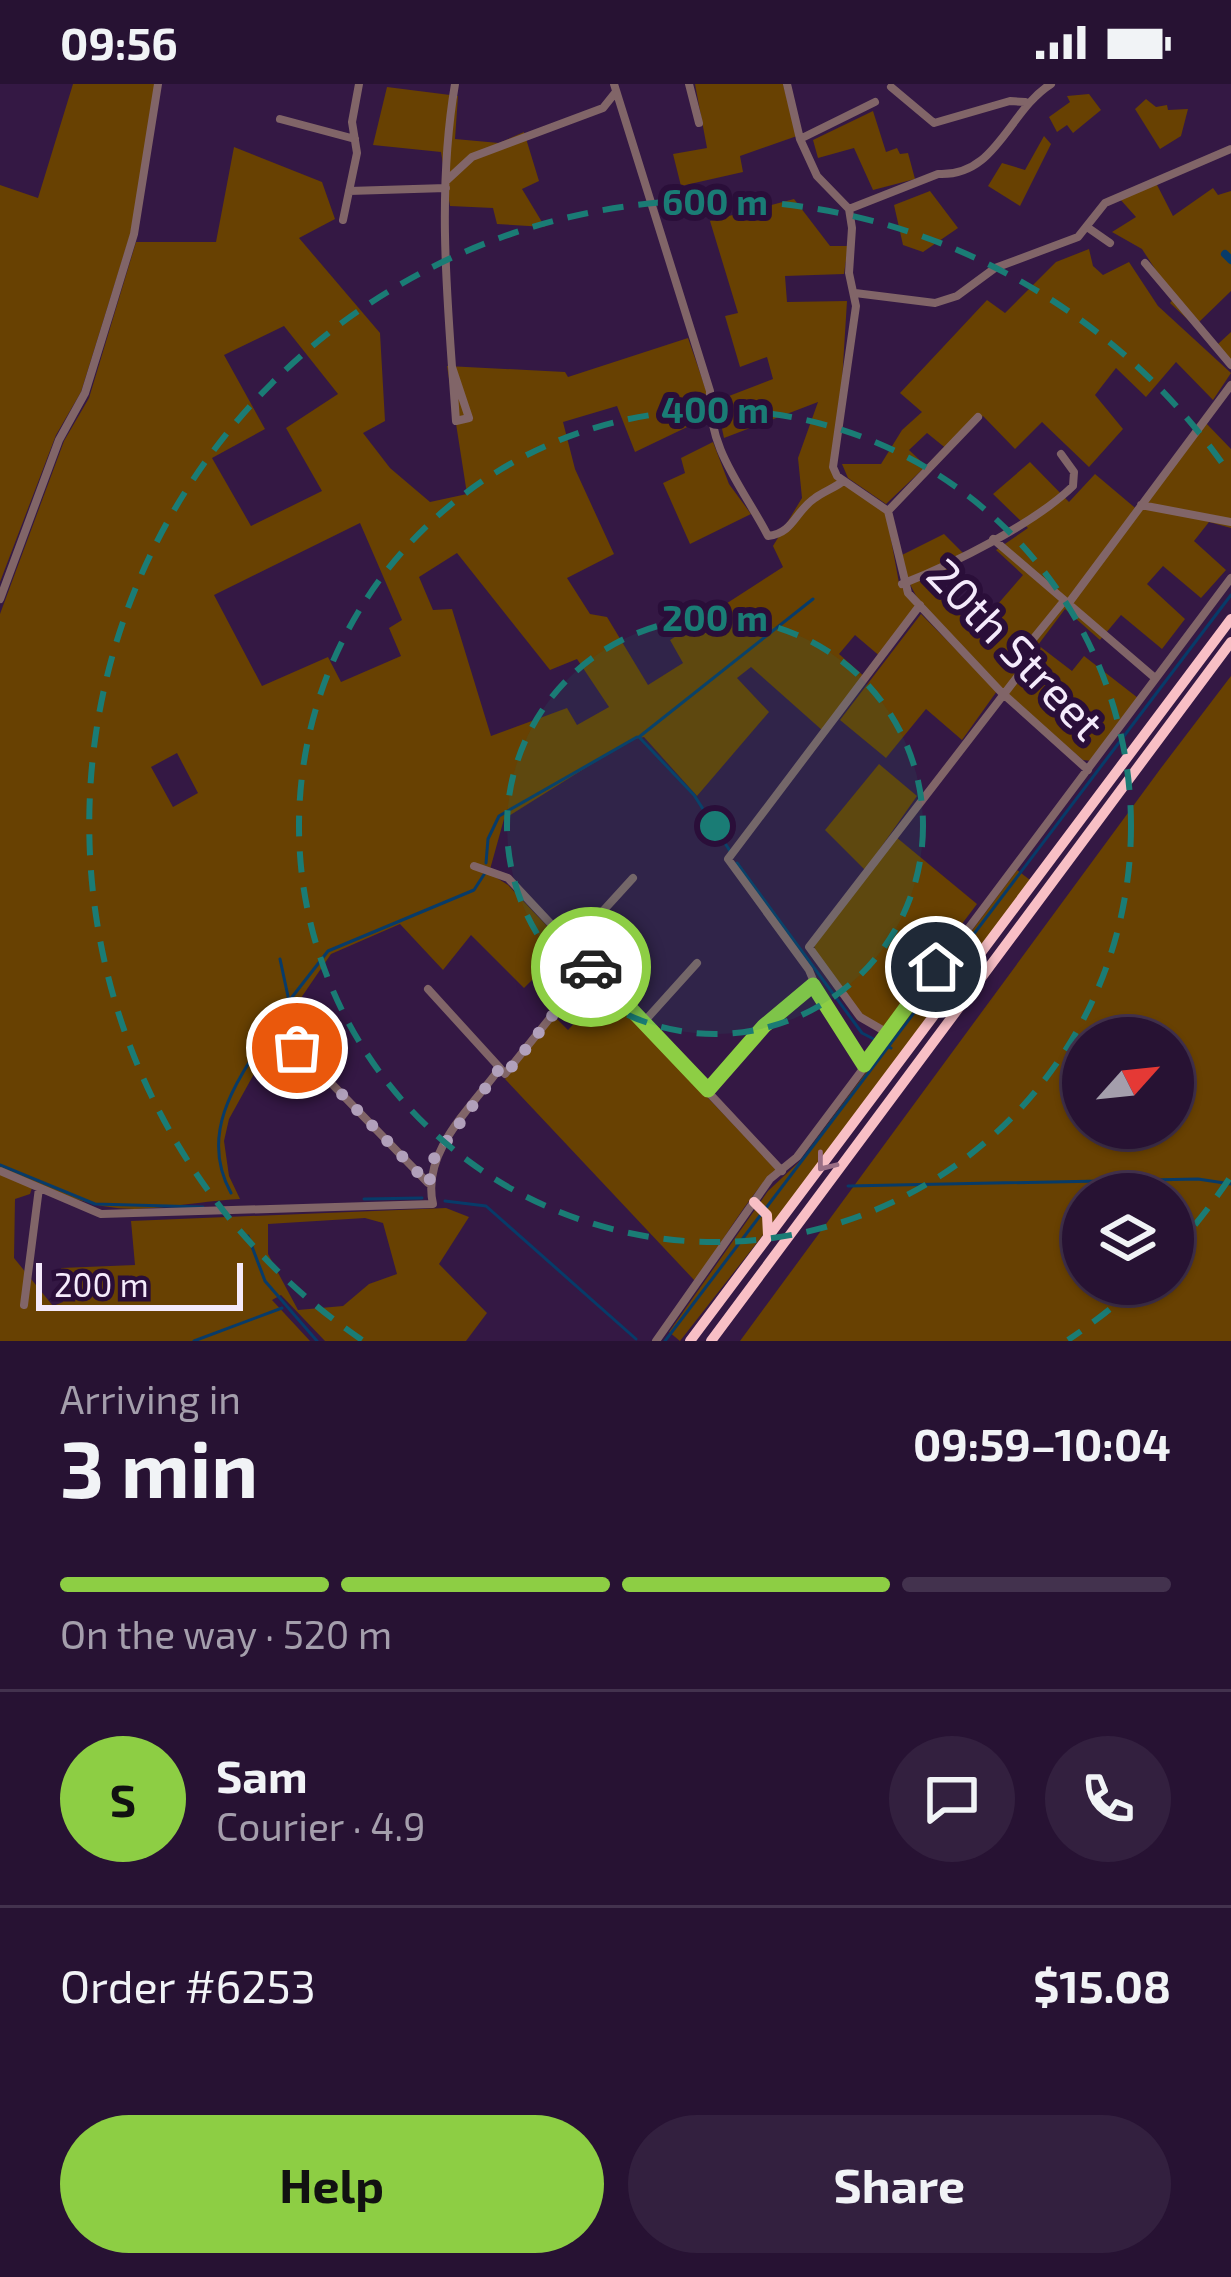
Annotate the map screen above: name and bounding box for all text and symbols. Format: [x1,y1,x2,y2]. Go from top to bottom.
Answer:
text: 09:56 [60,15,178,69]
text: 600 m [662,179,768,222]
text: 400 m [661,387,769,430]
street label: 20th Street [917,546,1117,750]
text: 200 m [662,595,768,638]
centre of rings [694,805,736,847]
courier [531,907,651,1027]
pin [885,916,987,1018]
icon: car [558,934,624,1000]
icon: home [903,934,969,1000]
pin [246,997,348,1099]
icon: bag [264,1015,330,1081]
north arrow [1062,1017,1194,1149]
map controls [1062,1017,1194,1305]
one-way arrow [817,1150,839,1172]
button: layers [1062,1173,1194,1305]
scale bar [36,1257,243,1310]
text: 200 m [54,1264,149,1304]
text: Arriving in [60,1375,241,1422]
text: 09:59–10:04 [913,1416,1171,1470]
text: 3 min [60,1420,258,1514]
text: On the way · 520 m [60,1610,392,1657]
button: chat [889,1736,1015,1862]
button: phone [1045,1736,1171,1862]
text: Sam [216,1748,308,1802]
text: S [110,1772,136,1826]
text: Courier · 4.9 [216,1802,426,1849]
text: Order #6253 [60,1958,316,2012]
text: $15.08 [1033,1958,1171,2012]
button: Help [60,2115,604,2253]
button: Share [628,2115,1171,2253]

